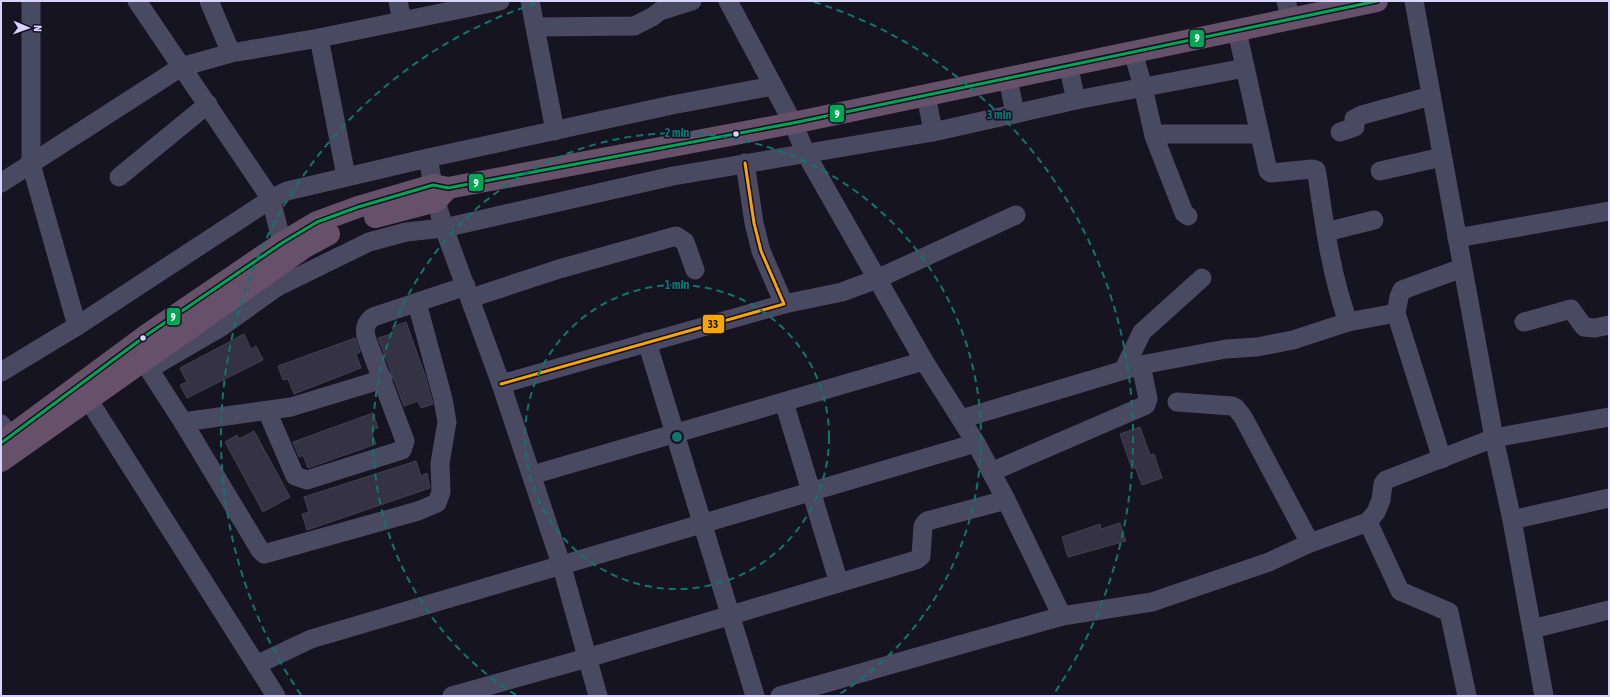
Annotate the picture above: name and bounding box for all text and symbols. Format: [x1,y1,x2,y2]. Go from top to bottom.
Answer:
north arrow [8,8,48,48]
text: N [32,25,44,32]
line badge: 9 [1189,29,1205,48]
text: 9 [1194,32,1200,44]
line badge: 9 [829,104,845,123]
text: 9 [834,108,840,120]
text: 3 min [987,108,1011,122]
text: 2 min [665,126,689,140]
unlabelled marker [731,129,741,139]
line badge: 9 [468,173,484,192]
text: 9 [473,177,479,189]
text: 1 min [665,278,689,292]
line badge: 9 [166,307,181,326]
text: 9 [170,311,176,323]
line badge: 33 [702,314,725,334]
text: 33 [708,318,718,330]
unlabelled marker [138,333,148,343]
centre of rings [670,430,684,444]

